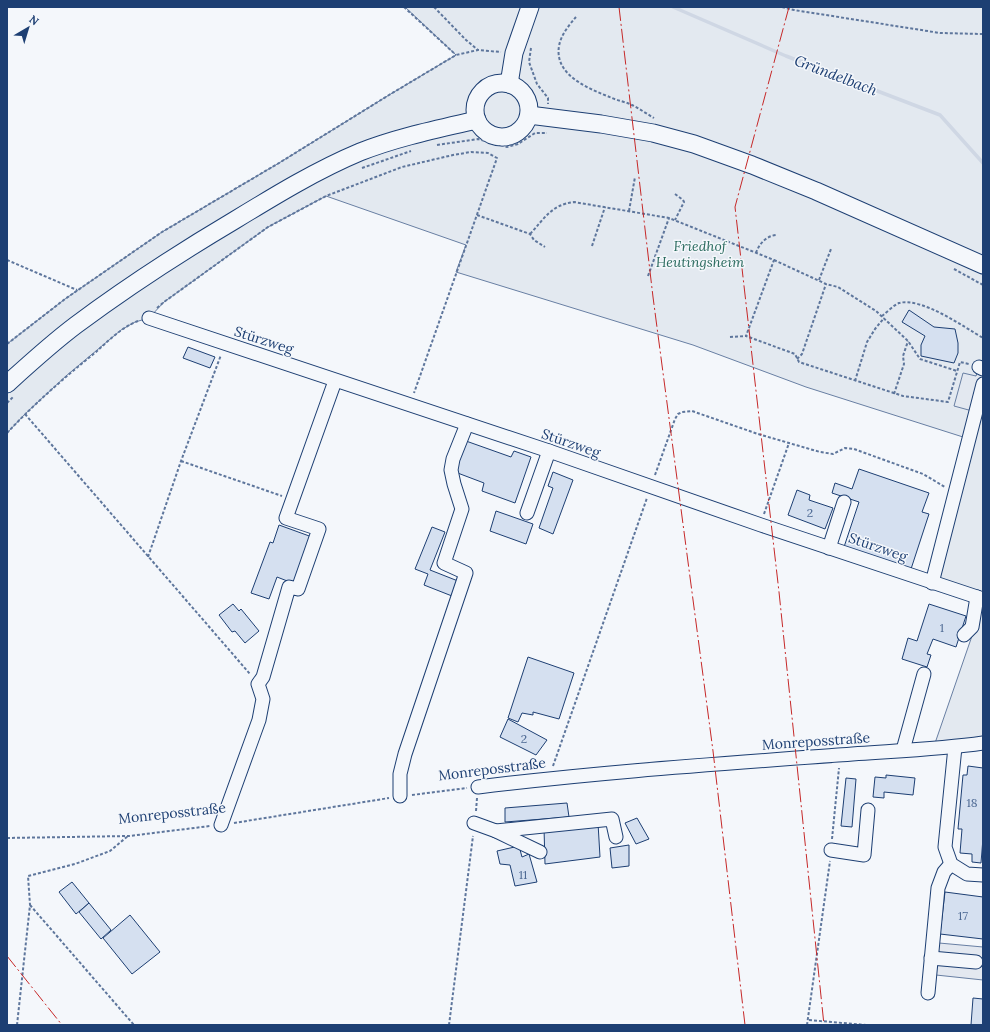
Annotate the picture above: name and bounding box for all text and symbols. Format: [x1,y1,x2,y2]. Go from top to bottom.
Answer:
north arrow [8,8,48,48]
text: N [26,12,42,29]
water label: Gründelbach [792,50,881,100]
park label: Friedhof Heutingsheim [656,237,745,271]
street label: Stürzweg [232,322,296,358]
street label: Stürzweg [539,425,603,462]
house number: 2 [807,505,813,520]
street label: Stürzweg [846,529,910,566]
house number: 1 [940,620,944,635]
street label: Monreposstraße [761,728,871,754]
house number: 2 [521,731,527,746]
street label: Monreposstraße [437,753,547,785]
house number: 18 [966,795,978,810]
street label: Monreposstraße [117,798,227,828]
house number: 11 [519,867,527,882]
house number: 17 [958,908,968,923]

